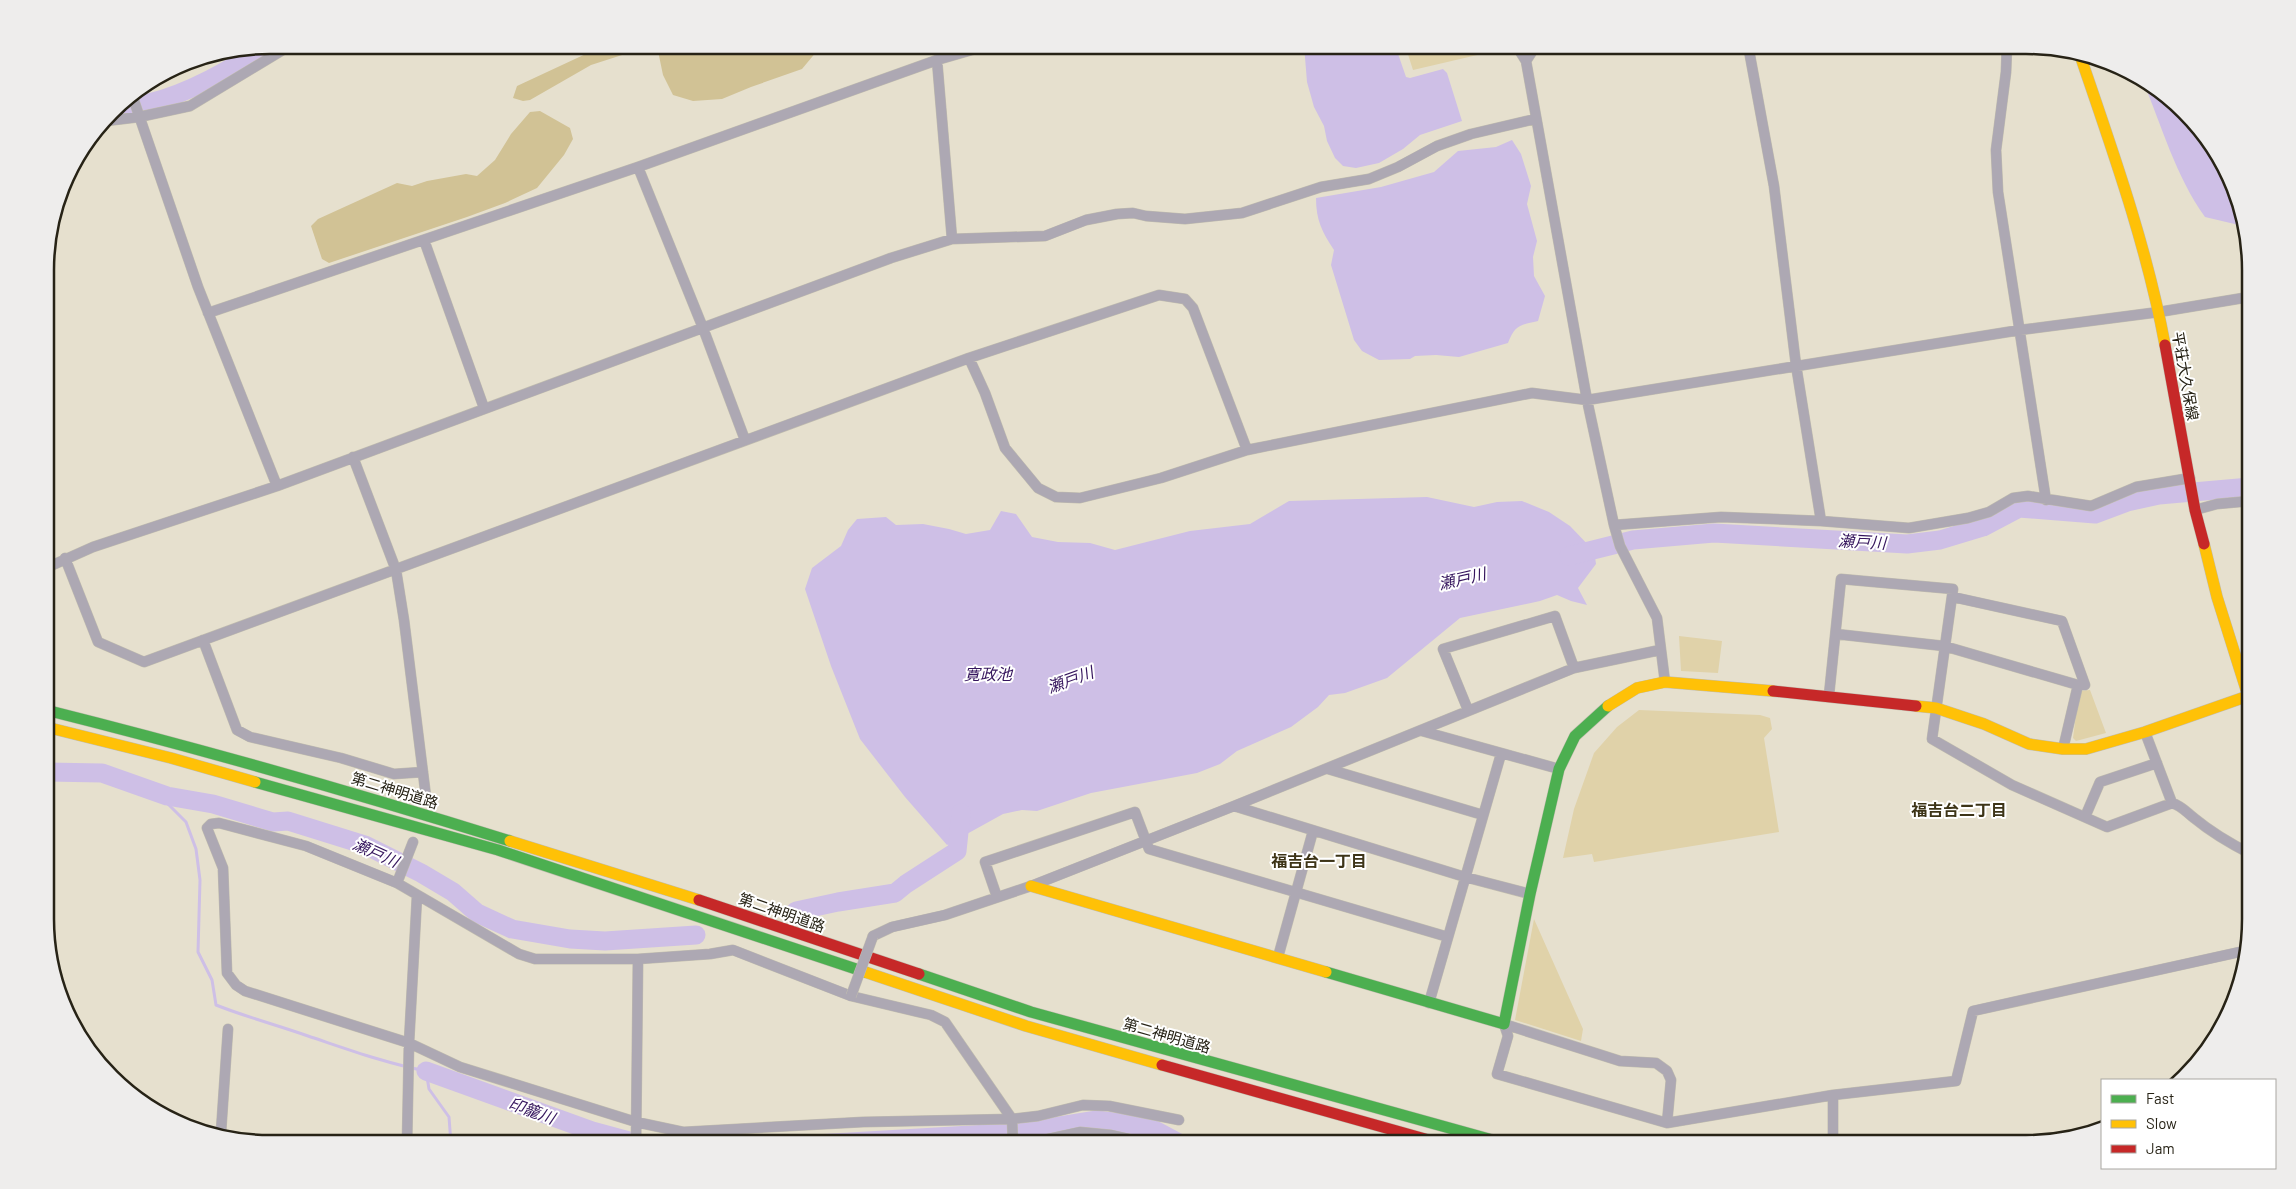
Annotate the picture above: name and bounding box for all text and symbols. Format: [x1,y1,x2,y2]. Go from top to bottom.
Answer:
street label: 平荘大久保線 [2169,330,2203,422]
water label: 瀬戸川 [1838,530,1888,552]
water label: 瀬戸川 [1436,563,1489,593]
water label: 瀬戸川 [1044,661,1098,696]
water label: 寛政池 [964,664,1014,683]
street label: 第二神明道路 [349,768,441,812]
district label: 福吉台二丁目 [1911,800,2007,819]
water label: 瀬戸川 [350,834,404,871]
district label: 福吉台一丁目 [1271,851,1367,870]
street label: 第二神明道路 [737,889,827,935]
street label: 第二神明道路 [1121,1014,1213,1056]
legend [2101,1079,2276,1169]
text: Fast [2146,1089,2174,1107]
water label: 印籠川 [506,1093,560,1128]
text: Slow [2146,1114,2177,1132]
text: Jam [2146,1139,2175,1157]

